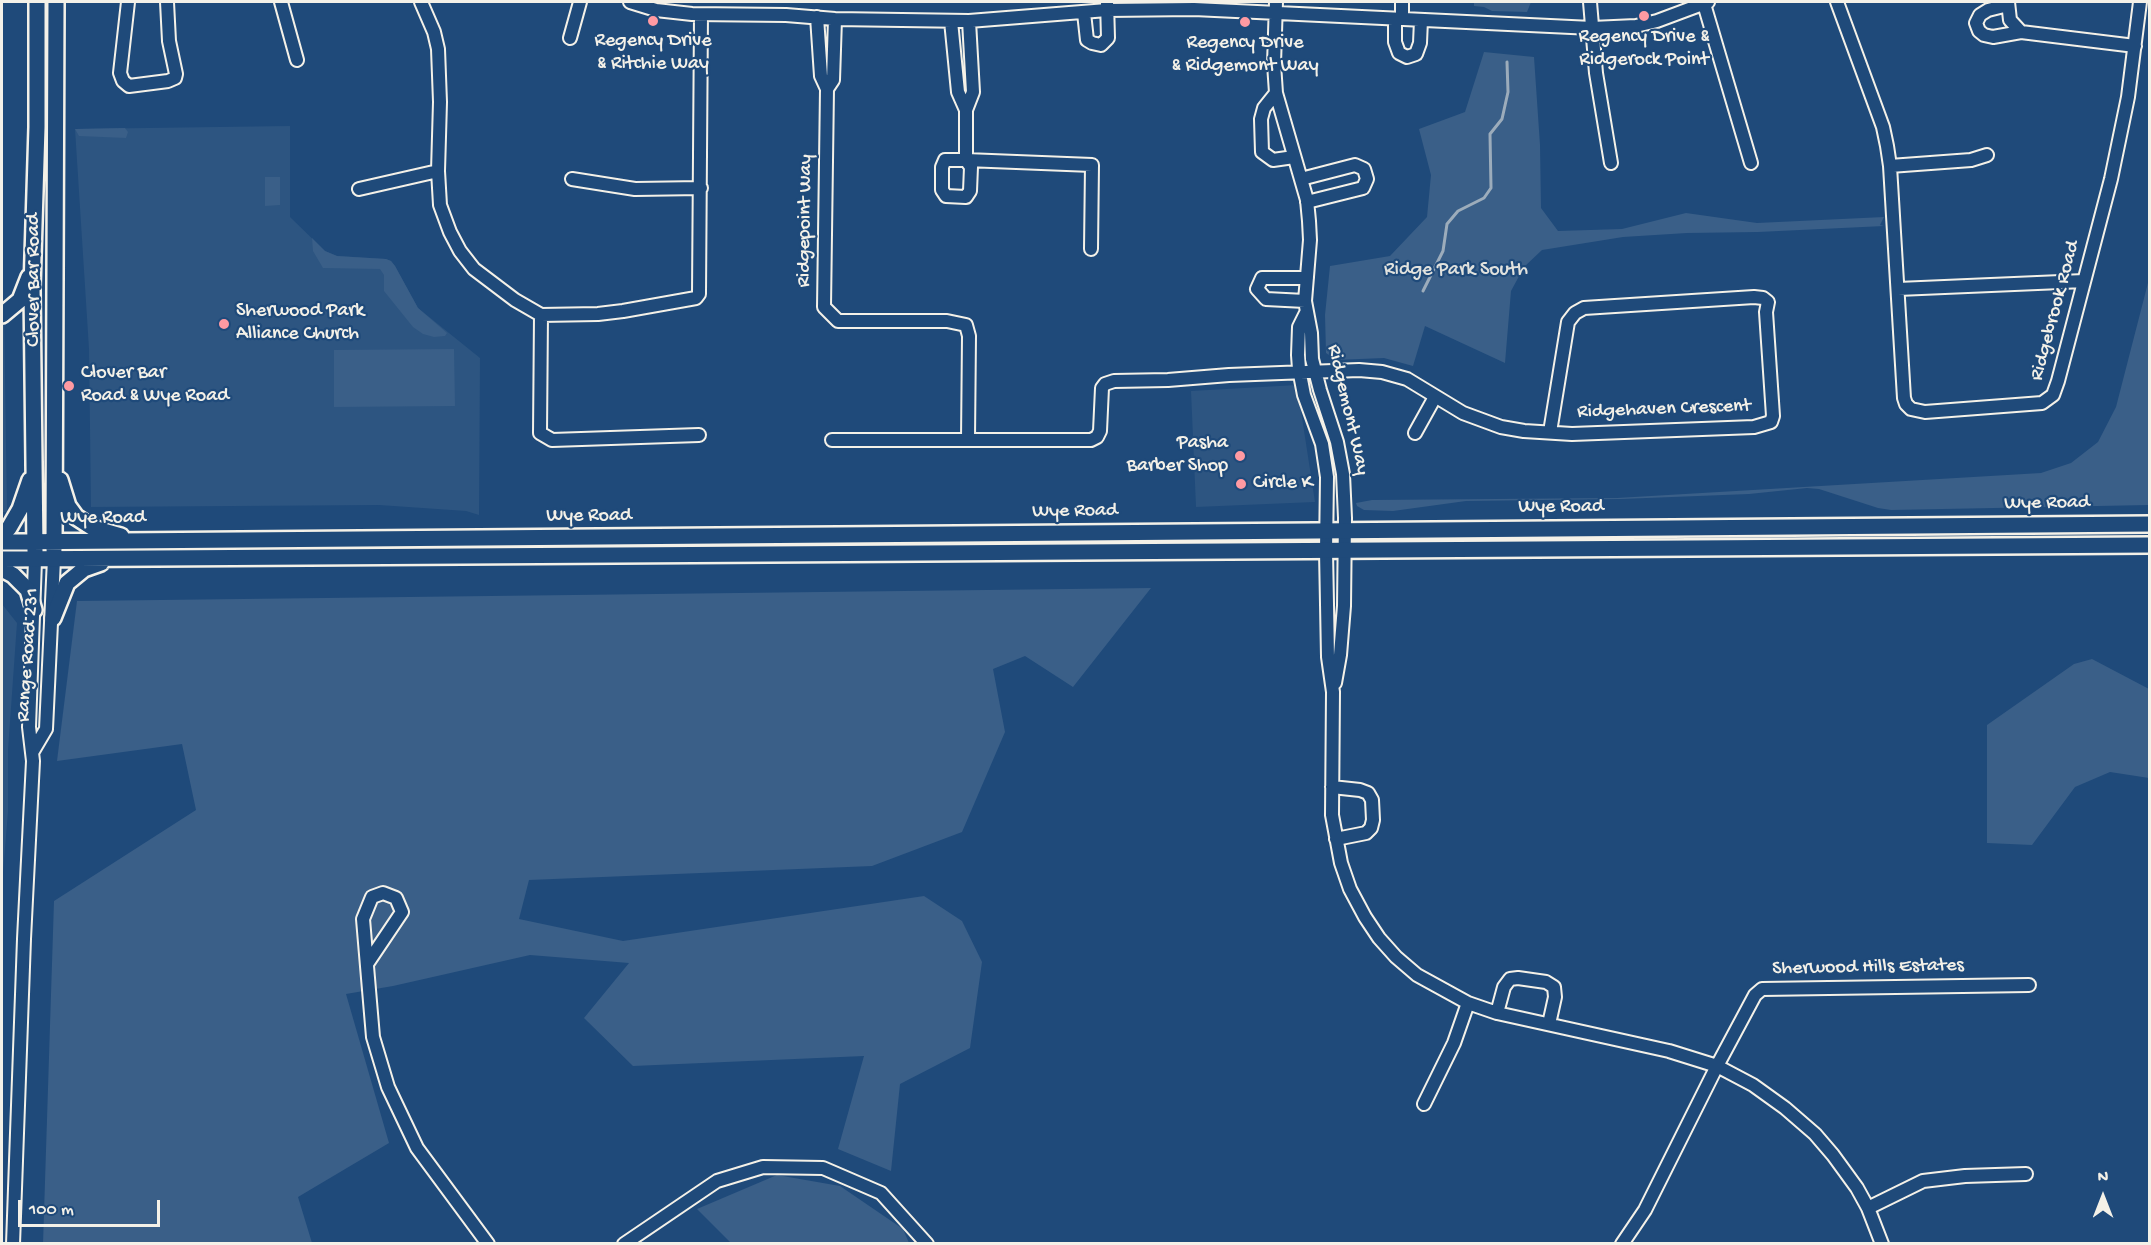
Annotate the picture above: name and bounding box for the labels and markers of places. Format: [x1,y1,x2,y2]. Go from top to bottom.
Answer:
marker: Regency Drive & Ridgerock Point [1637,9,1651,23]
marker: Regency Drive & Ritchie Way [646,14,660,28]
marker: Regency Drive & Ridgemont Way [1238,15,1252,29]
place label: Regency Drive & Ridgerock Point [1579,26,1709,73]
place label: Regency Drive & Ritchie Way [595,30,711,77]
place label: Regency Drive & Ridgemont Way [1171,32,1319,79]
place label: Sherwood Park Alliance Church [236,300,364,347]
marker: Sherwood Park Alliance Church [217,317,231,331]
place label: Clover Bar Road & Wye Road [81,362,229,409]
marker: Clover Bar Road & Wye Road [62,379,76,393]
place label: Pasha Barber Shop [1127,432,1228,479]
marker: Pasha Barber Shop [1233,449,1247,463]
place label: Circle K [1253,472,1313,496]
marker: Circle K [1234,477,1248,491]

